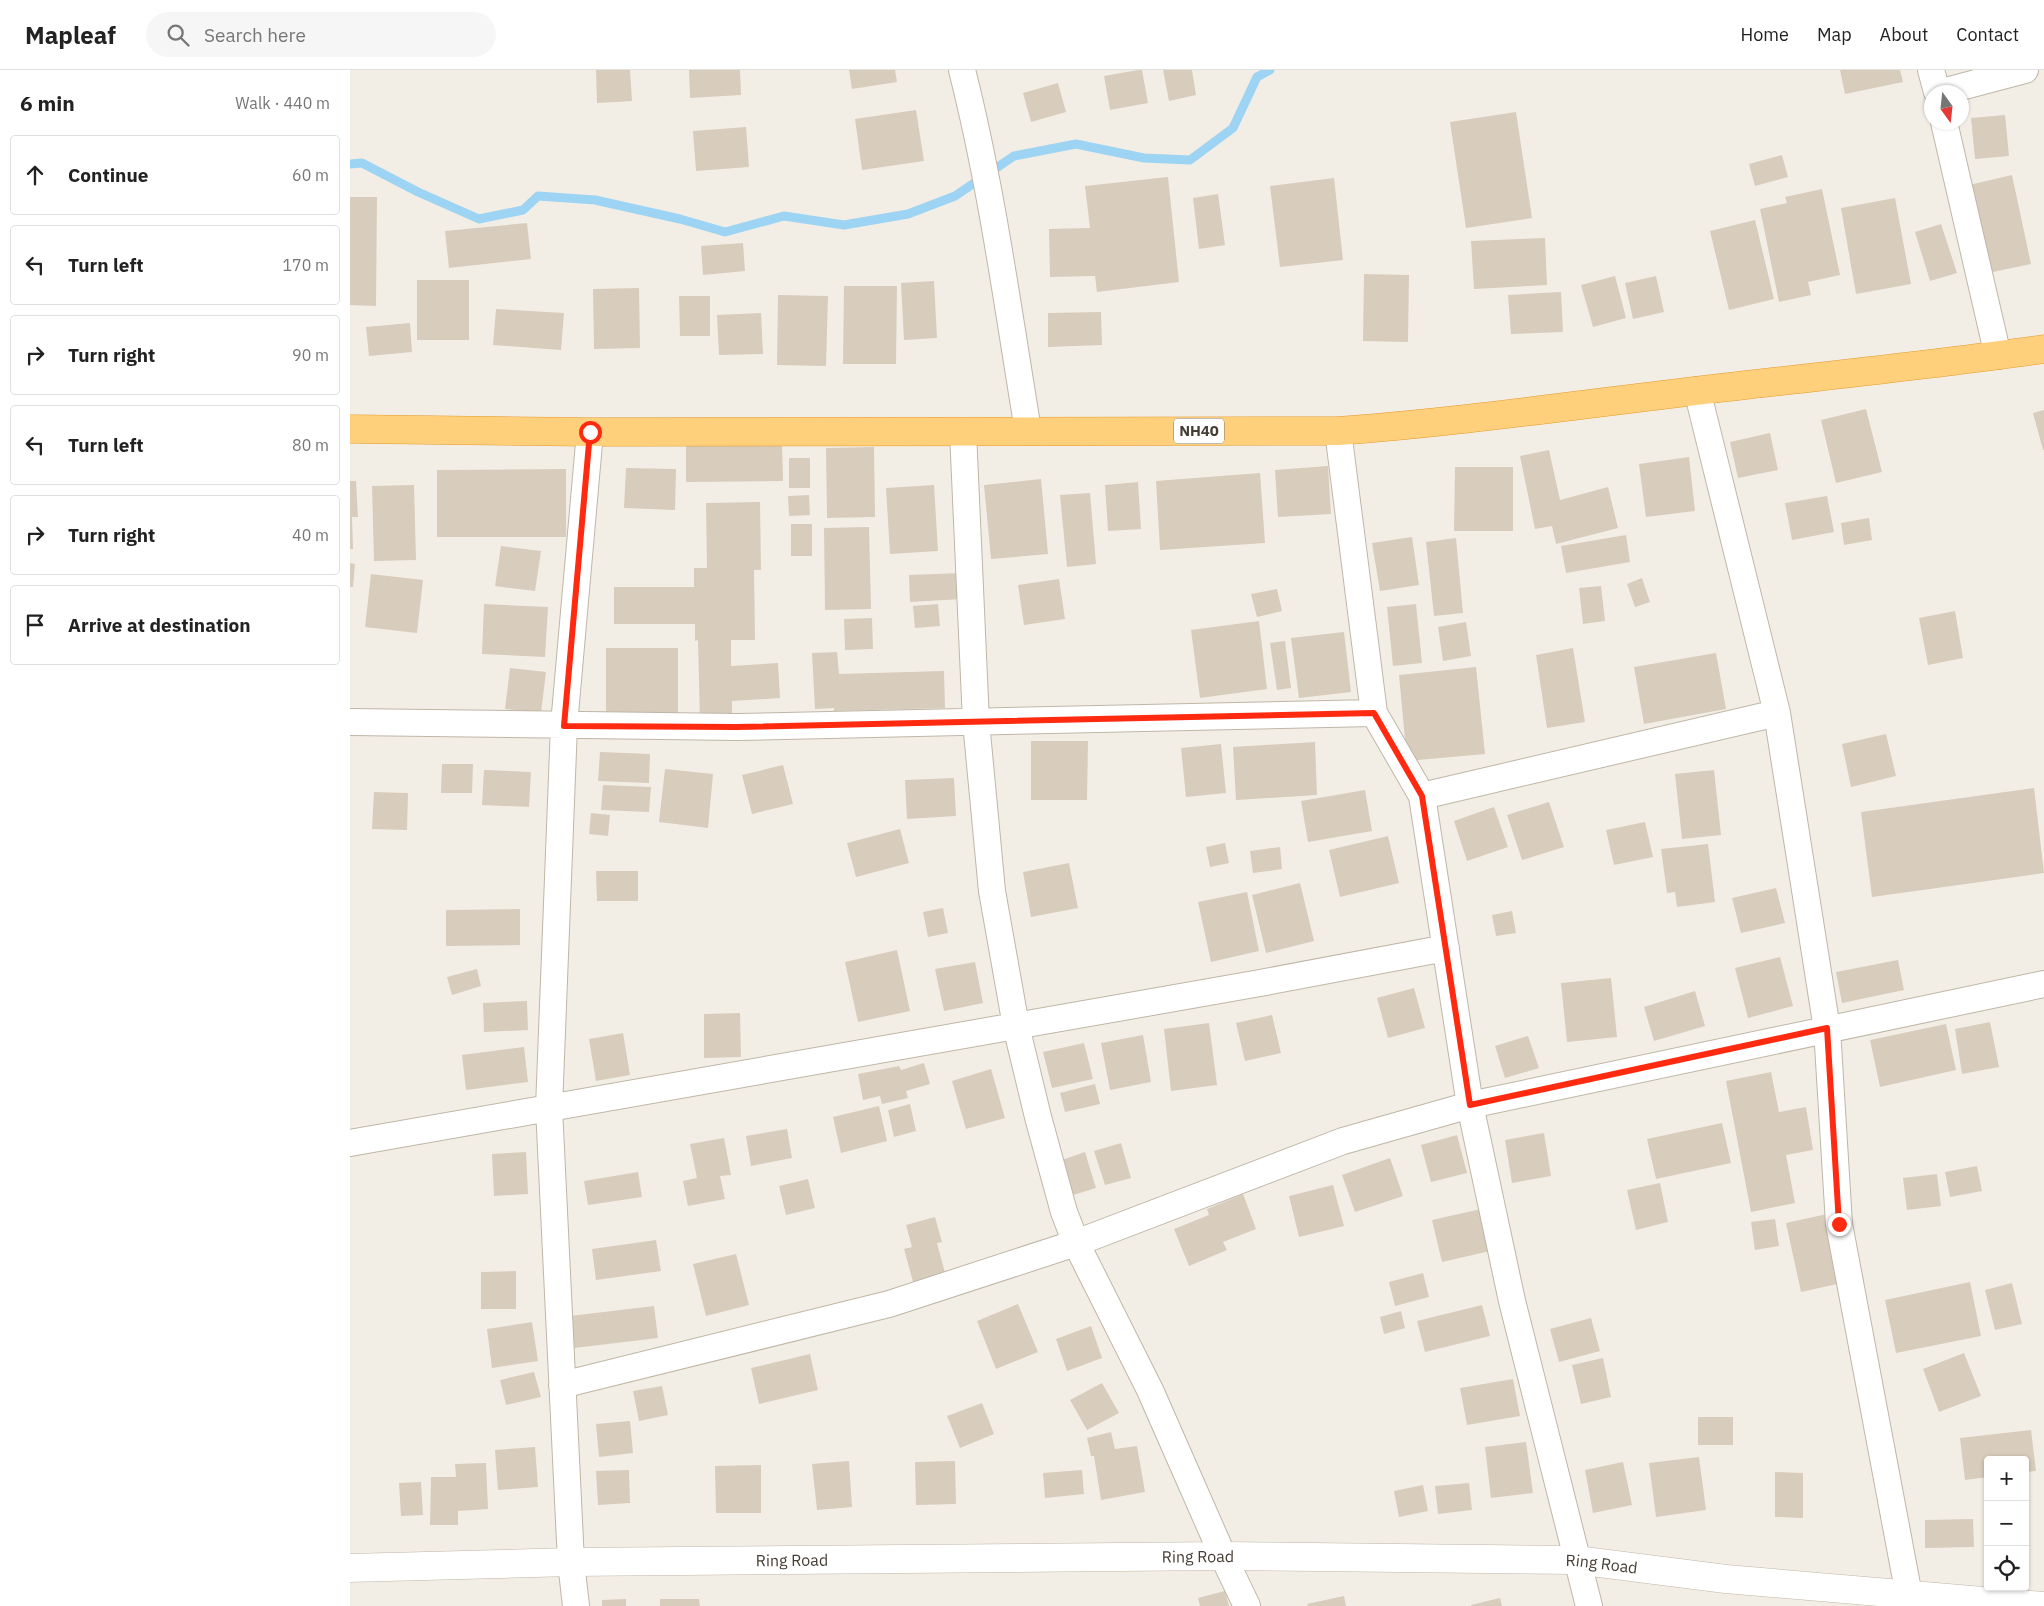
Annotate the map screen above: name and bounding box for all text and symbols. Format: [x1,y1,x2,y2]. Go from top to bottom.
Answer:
search box [146,12,496,57]
text: Mapleaf [25,19,116,51]
icon: search [164,21,192,49]
text: Search here [204,23,306,47]
text: Home [1741,23,1789,46]
text: Map [1817,23,1852,46]
text: About [1880,23,1928,46]
text: Contact [1956,23,2019,46]
north arrow [1924,85,1969,130]
text: 6 min [20,89,75,117]
text: Walk · 440 m [235,93,330,113]
icon: ahead [21,161,49,189]
text: Continue [68,163,148,187]
text: 60 m [292,165,329,185]
icon: left [21,251,49,279]
text: Turn left [68,253,144,277]
text: 170 m [282,255,329,275]
icon: right [21,341,49,369]
text: Turn right [68,343,155,367]
text: 90 m [292,345,329,365]
road number: NH40 [1174,418,1224,444]
route start [579,421,602,444]
icon: left [21,431,49,459]
text: Turn left [68,433,144,457]
text: 80 m [292,435,329,455]
icon: right [21,521,49,549]
text: Turn right [68,523,155,547]
text: 40 m [292,525,329,545]
icon: arrive [21,611,49,639]
text: Arrive at destination [68,613,251,637]
route end [1828,1213,1851,1236]
map controls [1984,1456,2029,1591]
button: + [1984,1456,2029,1501]
button: − [1984,1501,2029,1546]
street label: Ring Road [1162,1546,1234,1567]
button: locate [1984,1546,2029,1591]
street label: Ring Road [756,1550,828,1570]
street label: Ring Road [1566,1550,1639,1578]

